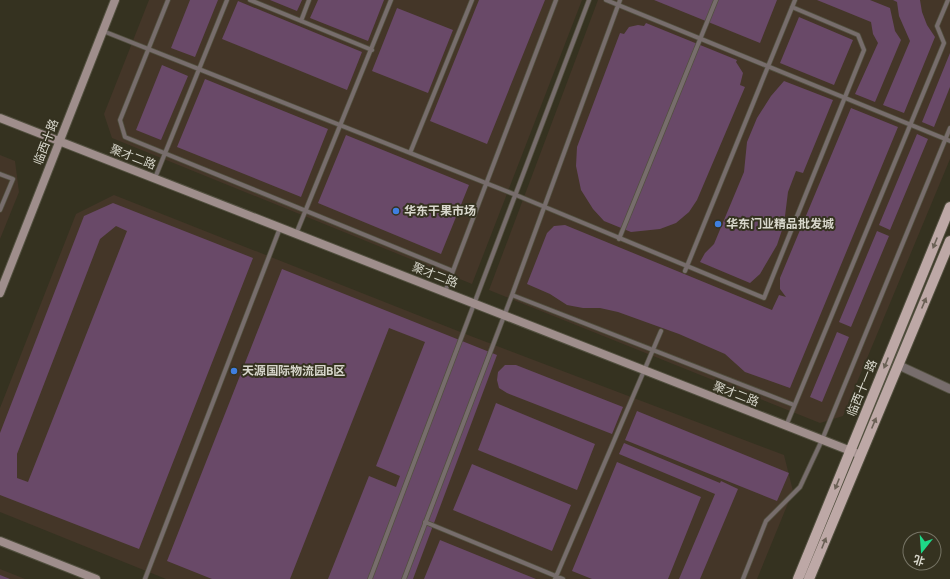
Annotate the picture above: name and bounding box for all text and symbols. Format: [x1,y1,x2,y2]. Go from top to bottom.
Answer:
street label: 临西十路 [31,117,61,167]
street label: 聚才二路 [108,142,158,172]
place label: 华东干果市场 [404,204,476,218]
marker: 华东干果市场 [391,206,401,216]
place label: 华东门业精品批发城 [726,217,834,231]
marker: 华东门业精品批发城 [713,219,723,229]
one-way arrow [932,237,938,249]
street label: 聚才二路 [410,260,460,290]
one-way arrow [921,297,927,308]
street label: 临西十一路 [844,358,880,418]
one-way arrow [883,358,889,370]
place label: 天源国际物流园B区 [242,364,345,378]
marker: 天源国际物流园B区 [229,366,239,376]
street label: 聚才二路 [711,379,761,409]
one-way arrow [871,417,877,428]
one-way arrow [834,478,840,489]
north arrow [902,531,942,571]
one-way arrow [822,536,828,548]
text: 北 [912,552,926,568]

